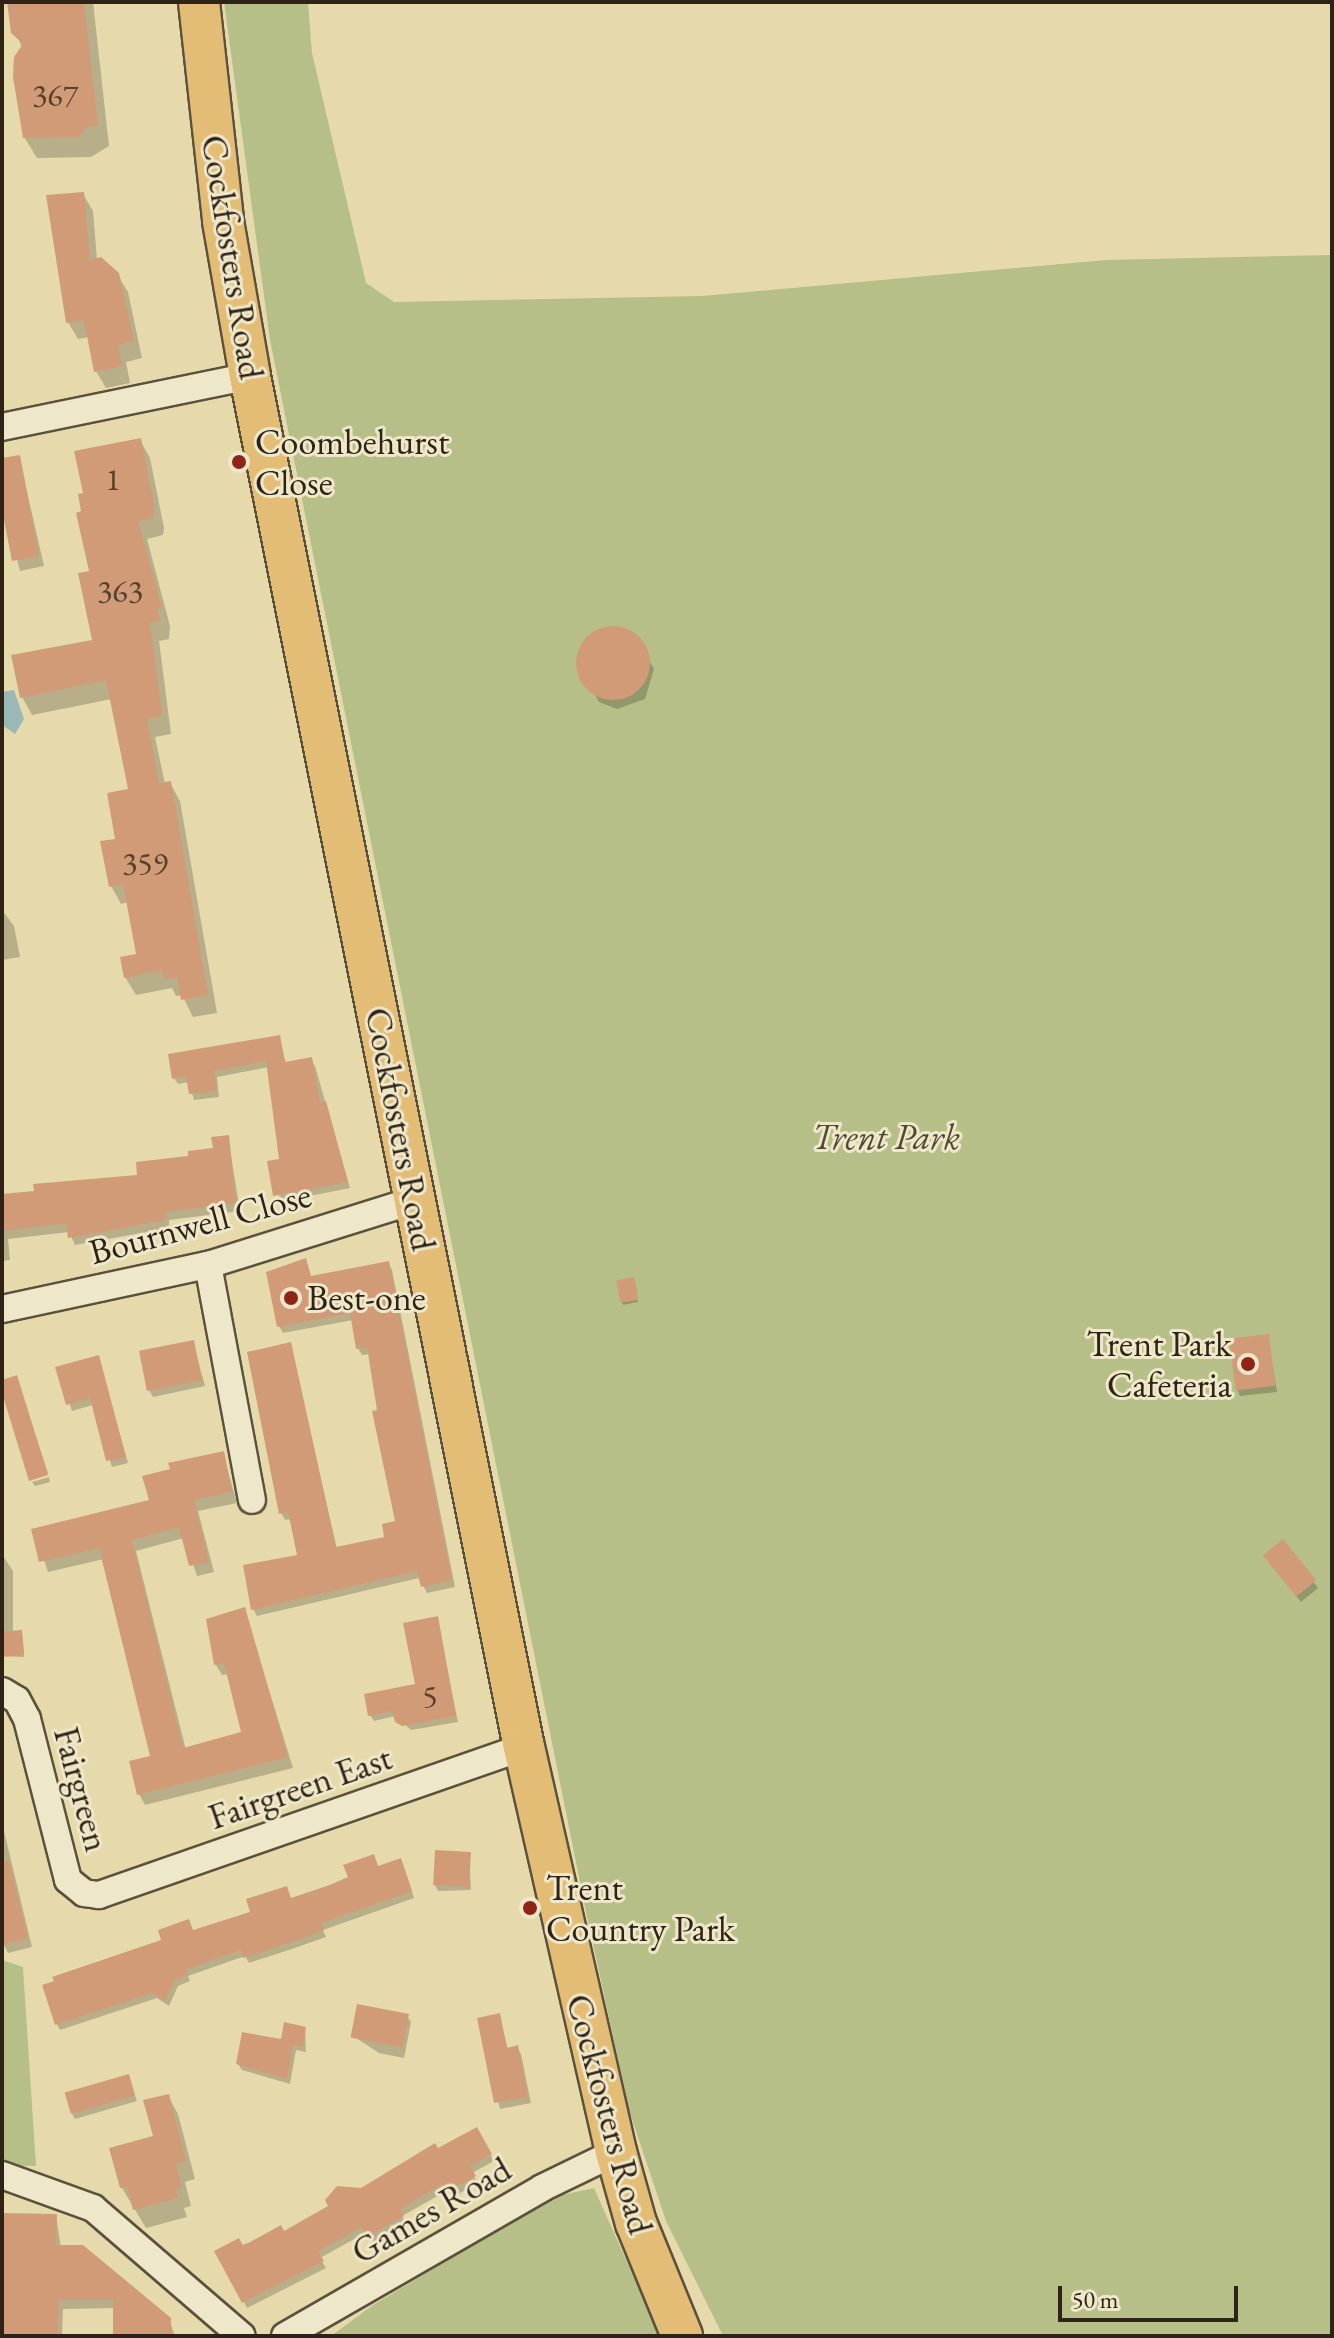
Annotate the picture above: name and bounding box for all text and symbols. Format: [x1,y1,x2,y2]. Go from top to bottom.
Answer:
house number: 367 [32,76,78,114]
street label: Cockfosters Road [192,132,274,382]
place label: Coombehurst Close [255,419,449,504]
marker: Coombehurst Close [230,453,248,471]
house number: 1 [105,460,121,498]
house number: 363 [97,572,143,610]
house number: 359 [122,844,168,882]
street label: Cockfosters Road [356,1004,446,1254]
park label: Trent Park [812,1115,960,1159]
street label: Bournwell Close [84,1173,316,1273]
place label: Best-one [307,1276,426,1320]
marker: Best-one [282,1289,300,1307]
place label: Trent Park Cafeteria [1087,1321,1232,1406]
marker: Trent Park Cafeteria [1239,1355,1257,1373]
house number: 5 [422,1677,438,1715]
street label: Fairgreen [45,1722,119,1856]
street label: Fairgreen East [203,1736,397,1838]
place label: Trent Country Park [546,1865,735,1950]
marker: Trent Country Park [521,1899,539,1917]
street label: Cockfosters Road [557,1989,663,2239]
street label: Games Road [344,2147,518,2273]
scale bar [1062,2270,1242,2320]
text: 50 m [1072,2284,1119,2315]

